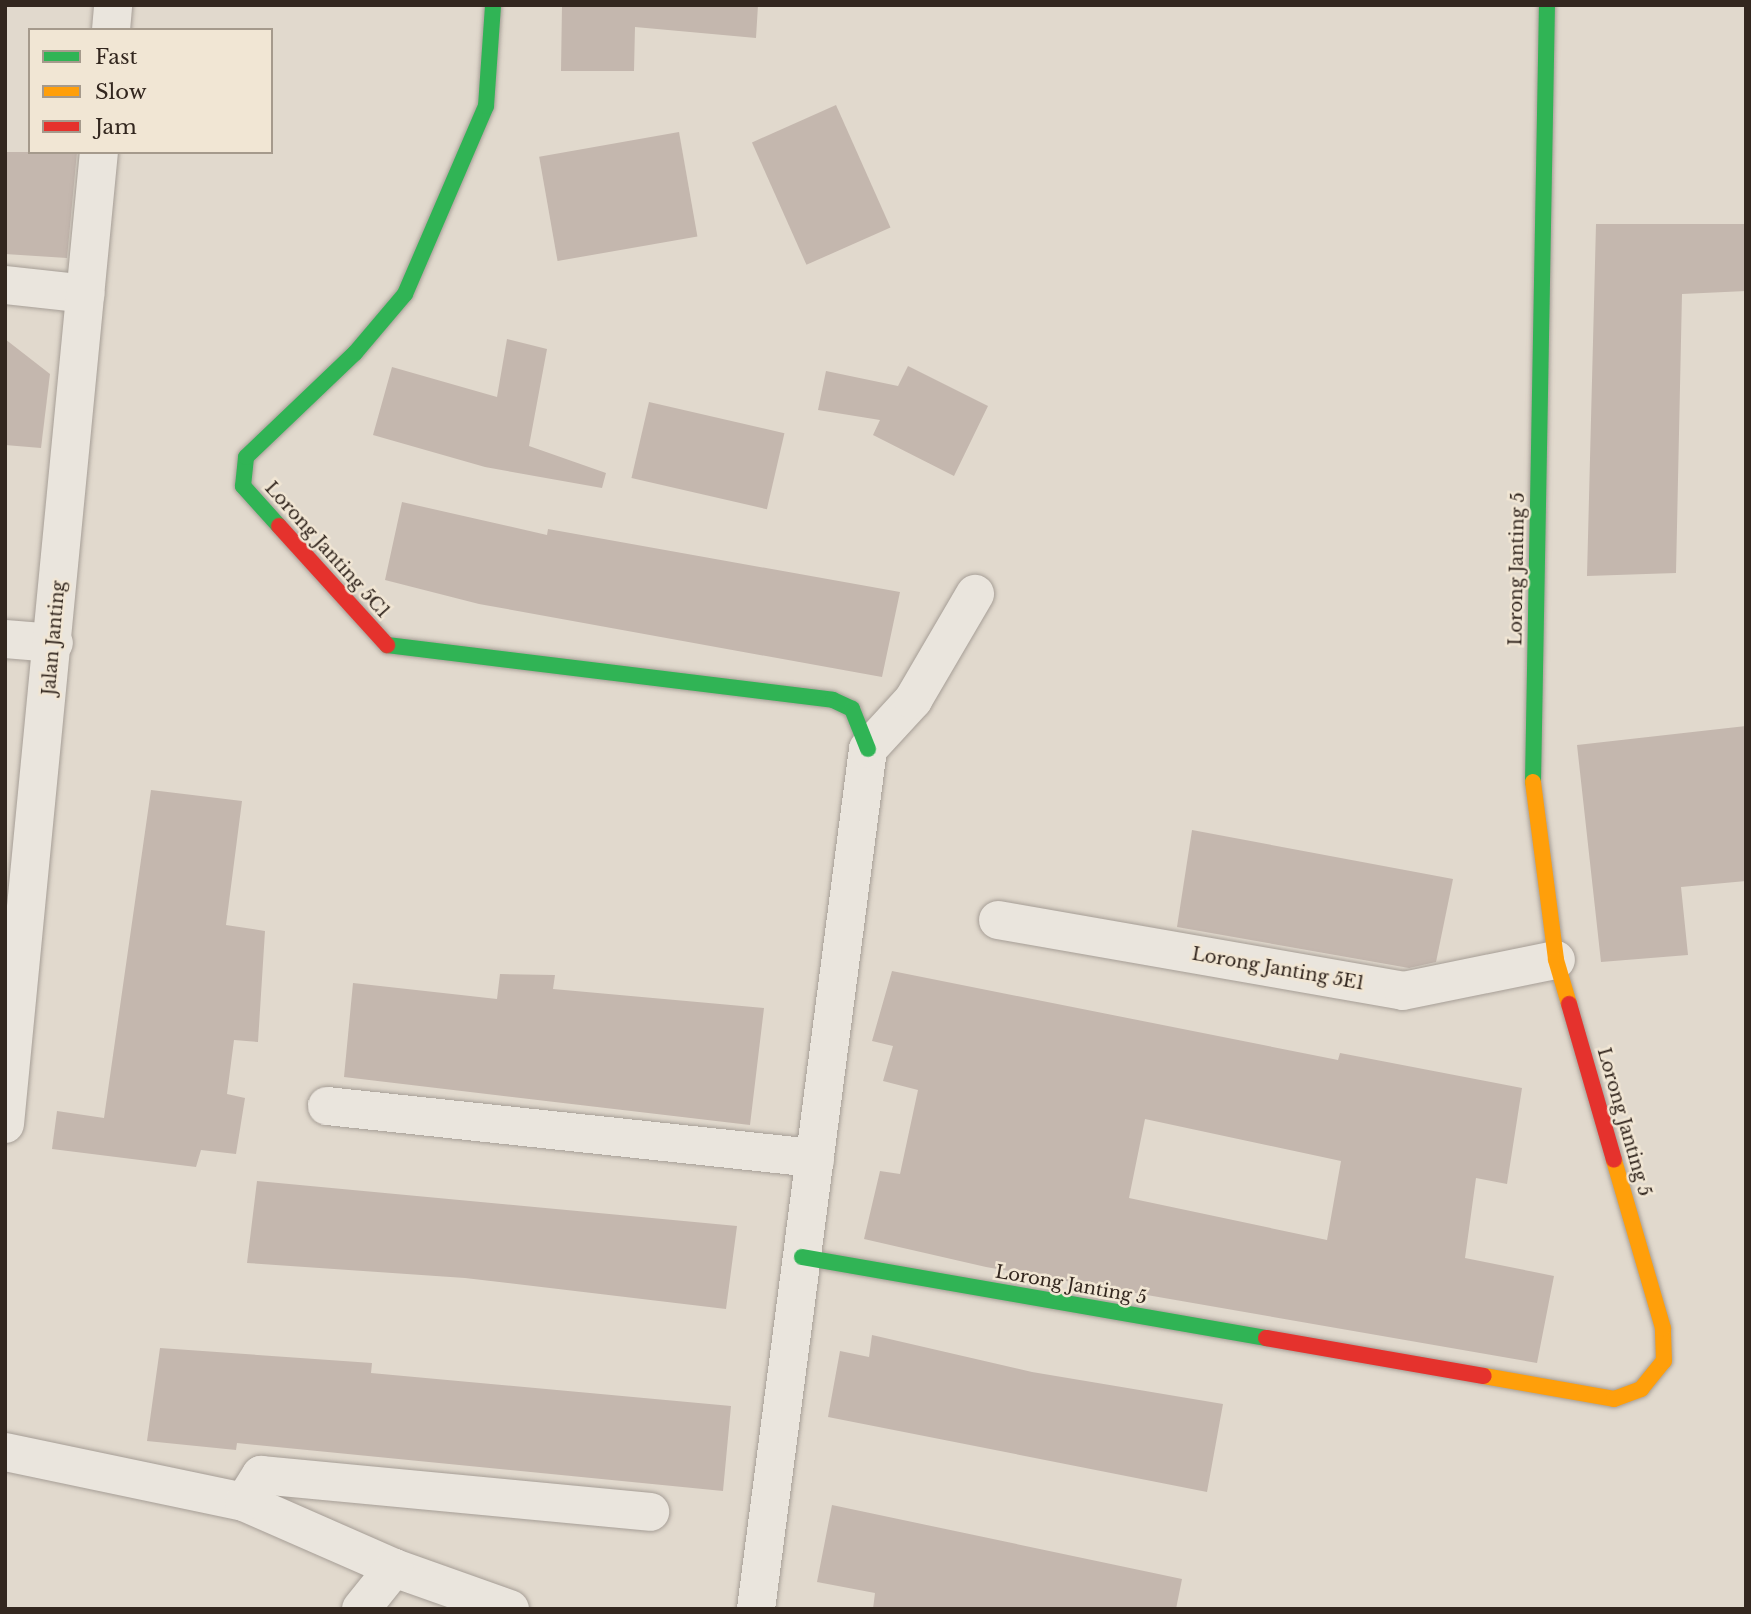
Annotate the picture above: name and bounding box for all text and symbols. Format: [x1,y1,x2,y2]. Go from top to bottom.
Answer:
legend [28,28,273,154]
text: Fast [95,44,137,70]
text: Slow [95,79,147,105]
text: Jam [95,114,137,140]
street label: Lorong Janting 5C1 [260,477,394,623]
street label: Lorong Janting 5 [1505,492,1529,646]
street label: Jalan Janting [38,580,70,696]
street label: Lorong Janting 5E1 [1190,943,1366,995]
street label: Lorong Janting 5 [1592,1045,1656,1199]
street label: Lorong Janting 5 [993,1261,1149,1309]

